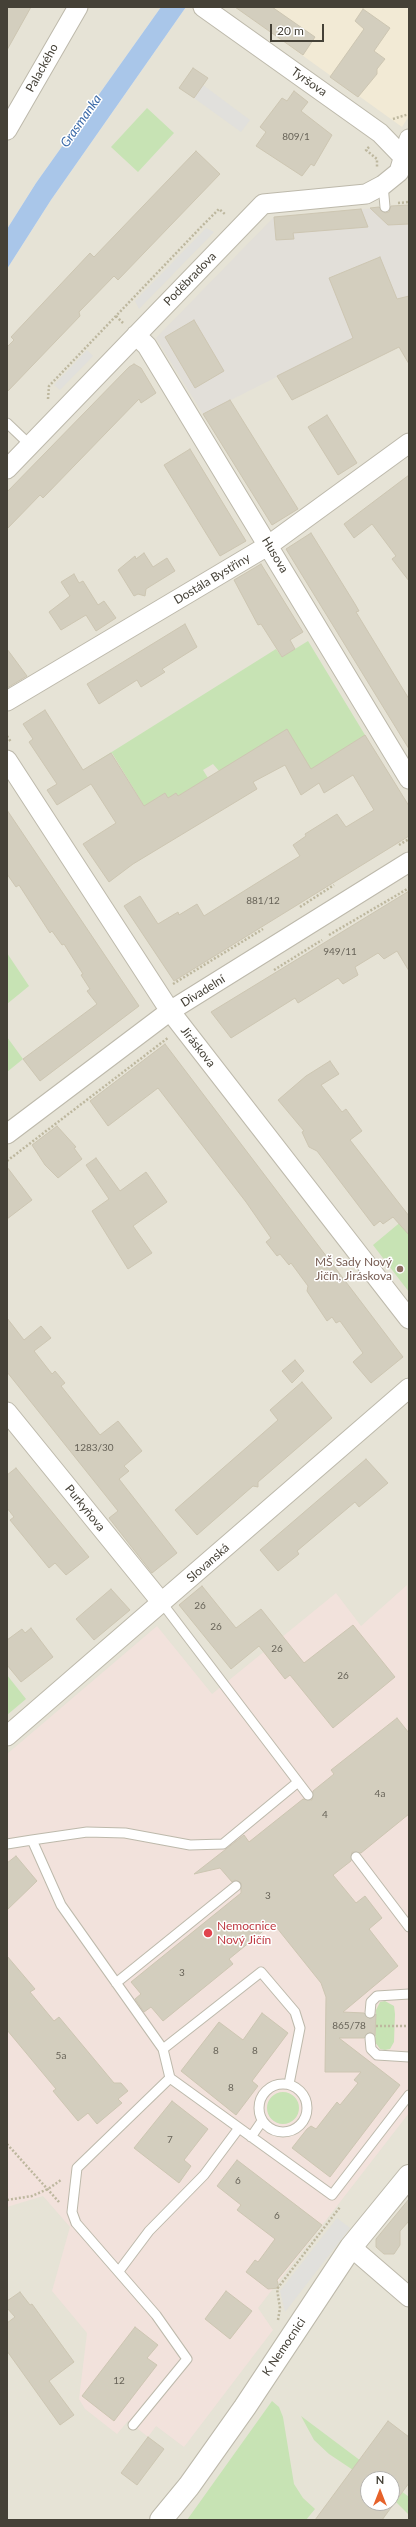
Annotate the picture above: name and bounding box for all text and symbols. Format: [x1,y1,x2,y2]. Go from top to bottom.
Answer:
scale bar [272,16,326,42]
text: 20 m [277,23,304,38]
street label: Palackého [23,41,61,95]
street label: Tyršova [288,65,330,99]
water label: Grasmanka [57,92,105,150]
house number: 809/1 [282,131,310,143]
street label: Poděbradova [161,249,219,309]
street label: Husova [259,534,291,576]
street label: Dostála Bystřiny [171,551,253,607]
house number: 881/12 [246,895,280,907]
house number: 949/11 [323,946,357,958]
street label: Divadelní [178,972,228,1010]
street label: Jiráskova [178,1024,218,1070]
place label: MŠ Sady Nový Jičín, Jiráskova [315,1255,392,1283]
marker: MŠ Sady Nový Jičín, Jiráskova [395,1264,405,1274]
house number: 1283/30 [74,1442,114,1454]
street label: Purkyňova [62,1482,108,1534]
street label: Slovanská [184,1541,232,1585]
house number: 26 [194,1600,206,1612]
house number: 26 [210,1621,222,1633]
house number: 26 [271,1643,283,1655]
house number: 26 [337,1670,349,1682]
house number: 4a [375,1788,385,1800]
house number: 4 [322,1809,328,1821]
house number: 3 [265,1890,271,1902]
place label: Nemocnice Nový Jičín [217,1919,276,1947]
marker: Nemocnice Nový Jičín [202,1927,214,1939]
house number: 3 [179,1967,185,1979]
house number: 865/78 [332,2020,366,2032]
house number: 8 [213,2045,219,2057]
house number: 8 [252,2045,258,2057]
house number: 5a [56,2050,66,2062]
house number: 8 [228,2082,234,2094]
house number: 7 [167,2134,173,2146]
house number: 6 [235,2175,241,2187]
house number: 6 [274,2210,280,2222]
street label: K Nemocnici [259,2315,309,2379]
house number: 12 [113,2375,125,2387]
north arrow [360,2471,400,2511]
text: N [376,2473,384,2486]

